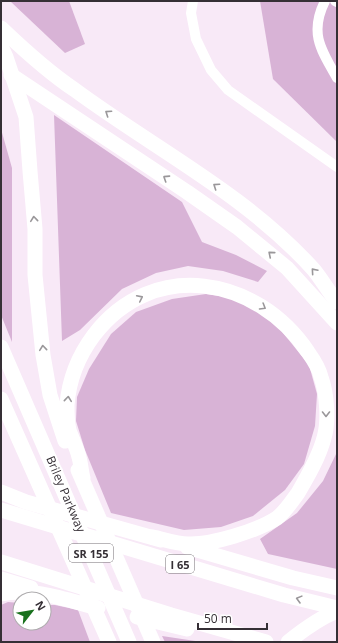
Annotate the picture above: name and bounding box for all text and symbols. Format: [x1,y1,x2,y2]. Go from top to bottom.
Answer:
one-way arrow [105,110,112,118]
one-way arrow [163,175,170,183]
one-way arrow [213,183,220,191]
one-way arrow [30,216,39,222]
one-way arrow [268,252,276,259]
one-way arrow [311,268,318,276]
one-way arrow [136,295,143,303]
one-way arrow [259,303,266,310]
one-way arrow [38,345,47,351]
one-way arrow [63,396,72,403]
one-way arrow [322,411,330,417]
street label: Briley Parkway [42,453,90,536]
road number: SR 155 [69,544,113,562]
road number: I 65 [166,555,194,573]
north arrow [12,591,52,631]
one-way arrow [296,595,302,603]
text: N [32,598,50,613]
scale bar [198,605,267,631]
text: 50 m [204,610,232,627]

